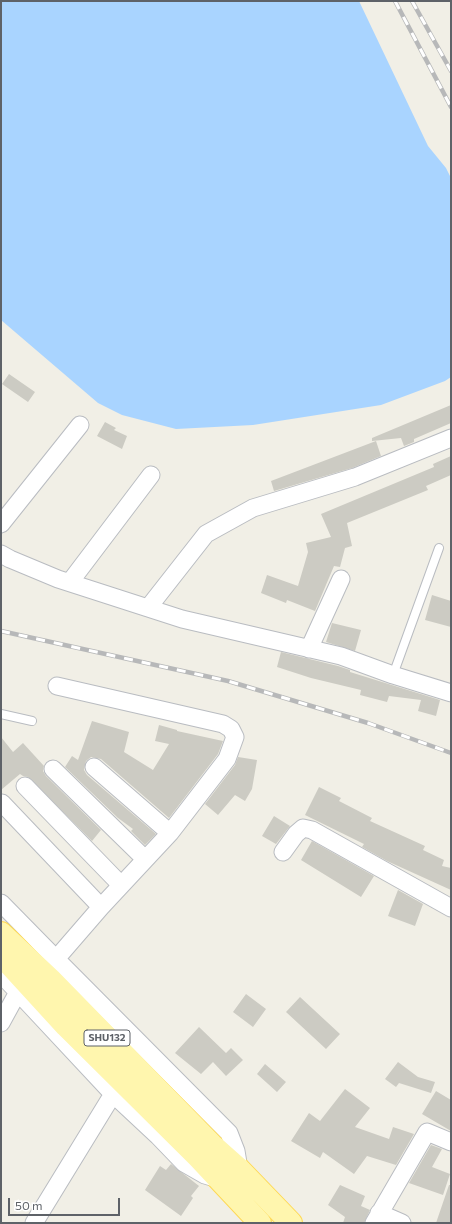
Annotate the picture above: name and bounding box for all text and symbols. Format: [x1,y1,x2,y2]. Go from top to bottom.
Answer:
road number: SHU132 [84,1030,130,1046]
scale bar [10,1190,122,1216]
text: 50 m [15,1198,43,1212]

